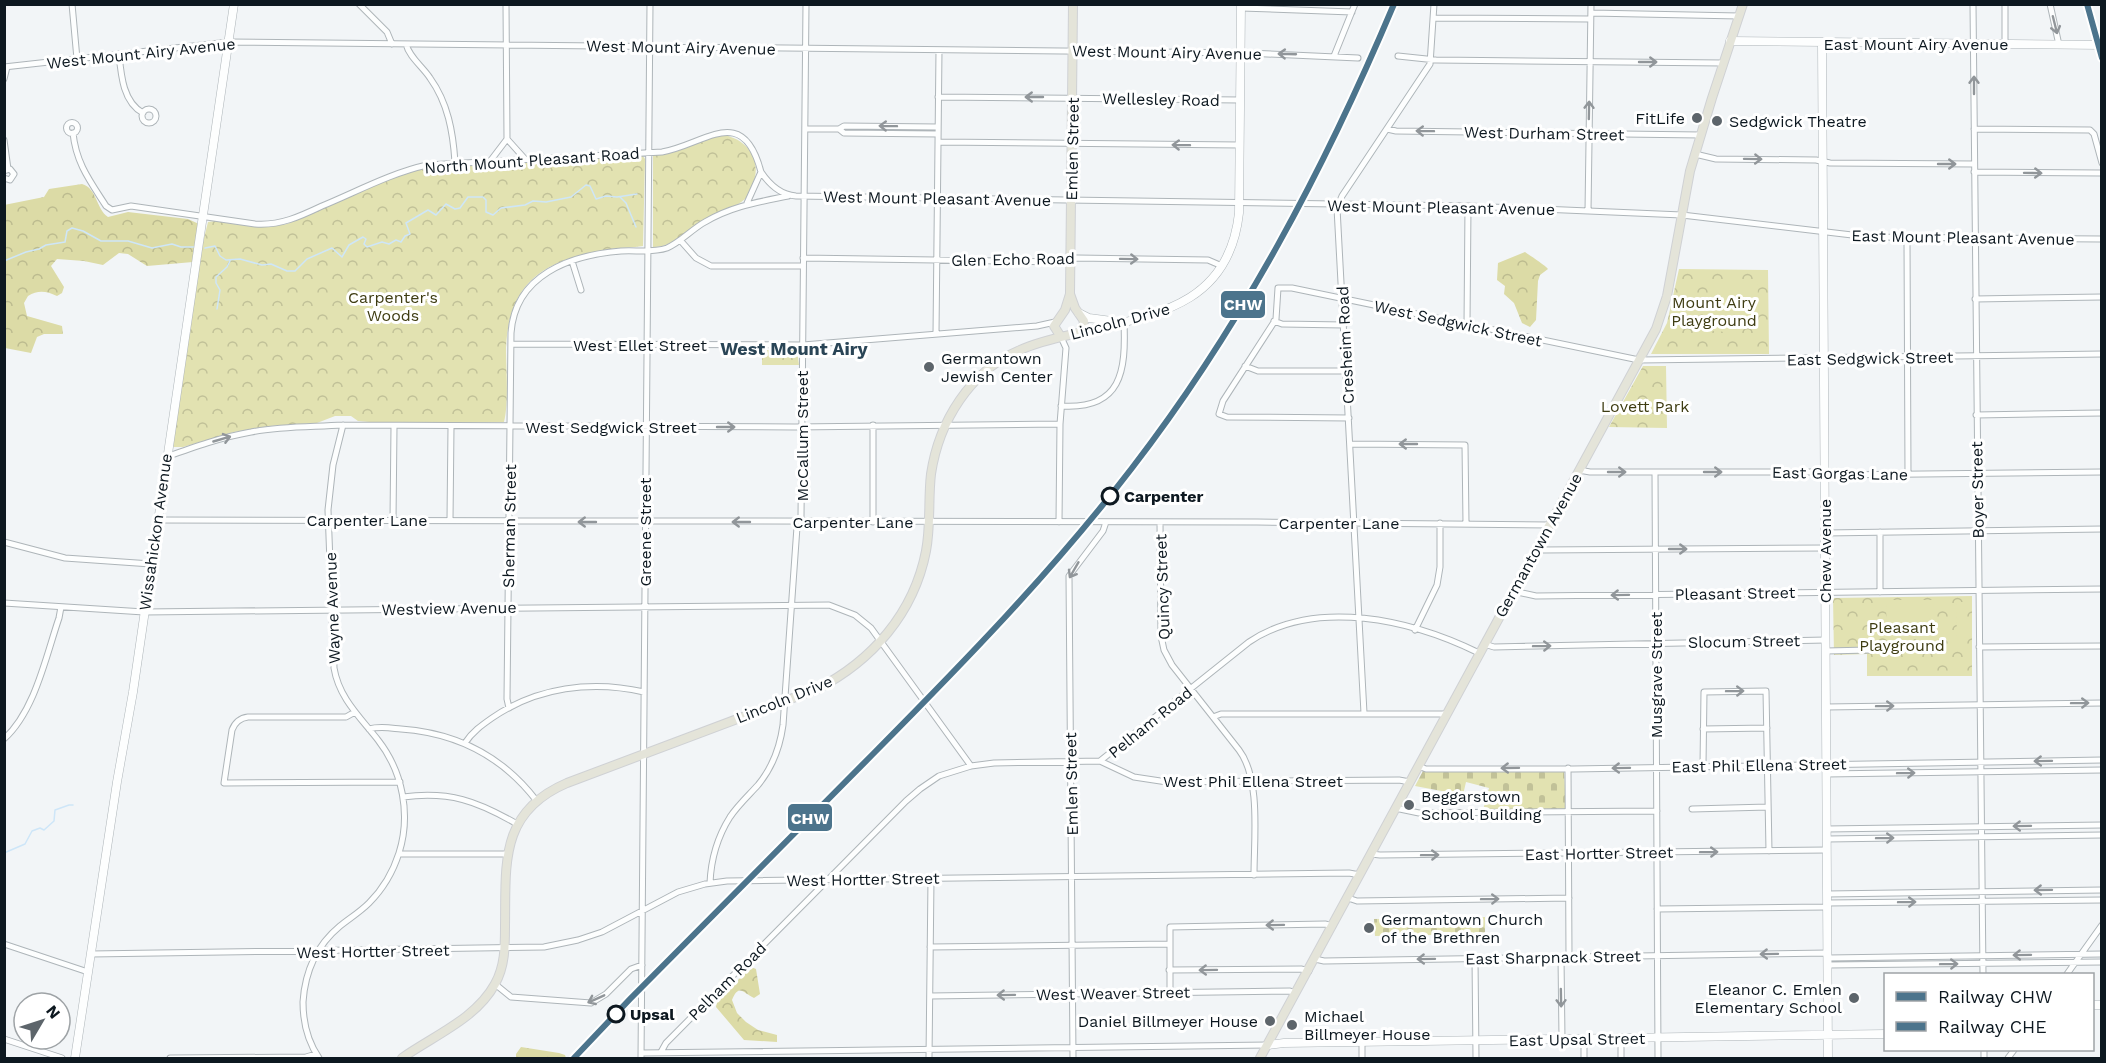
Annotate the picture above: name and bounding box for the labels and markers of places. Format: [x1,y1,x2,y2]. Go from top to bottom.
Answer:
place label: FitLife [1635,109,1685,128]
marker: FitLife [1690,111,1704,125]
place label: Sedgwick Theatre [1729,112,1867,131]
marker: Sedgwick Theatre [1710,114,1724,128]
place label: Germantown Jewish Center [941,349,1053,386]
marker: Germantown Jewish Center [922,360,936,374]
marker: Carpenter [1101,487,1119,505]
place label: Carpenter [1124,487,1203,506]
place label: Beggarstown School Building [1421,787,1542,824]
marker: Beggarstown School Building [1402,798,1416,812]
place label: Germantown Church of the Brethren [1381,910,1543,947]
marker: Germantown Church of the Brethren [1362,921,1376,935]
place label: Eleanor C. Emlen Elementary School [1695,980,1842,1017]
marker: Eleanor C. Emlen Elementary School [1847,991,1861,1005]
marker: Upsal [607,1005,625,1023]
place label: Upsal [630,1005,675,1024]
place label: Michael Billmeyer House [1304,1007,1430,1044]
place label: Daniel Billmeyer House [1078,1012,1258,1031]
marker: Daniel Billmeyer House [1263,1014,1277,1028]
marker: Michael Billmeyer House [1285,1018,1299,1032]

